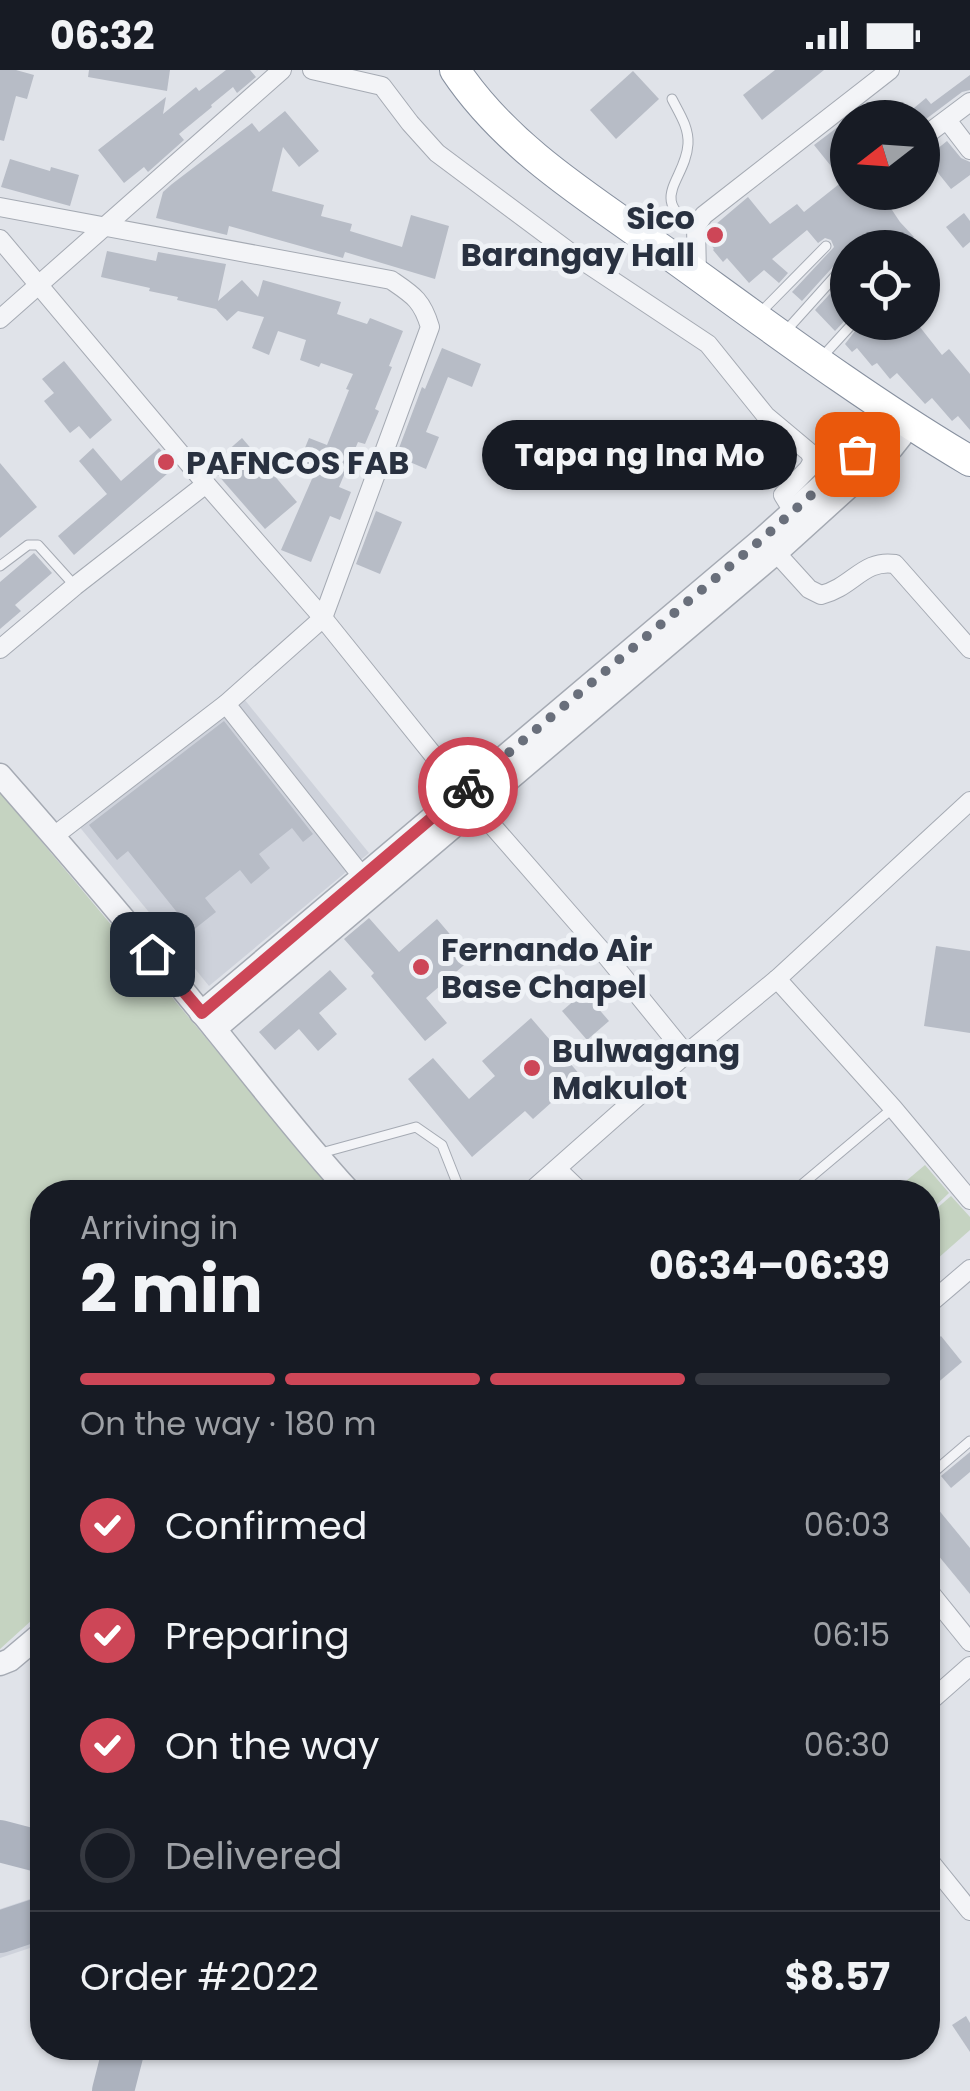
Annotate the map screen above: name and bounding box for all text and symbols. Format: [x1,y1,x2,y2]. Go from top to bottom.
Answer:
text: 06:32 [50,9,154,62]
north arrow [830,100,940,210]
map controls [830,100,940,340]
place label: Sico Barangay Hall [461,195,695,277]
marker: Sico Barangay Hall [704,224,726,246]
button: locate [830,230,940,340]
pin [815,412,900,497]
callout: Tapa ng Ina Mo [482,419,797,489]
icon: bag [830,427,885,482]
text: Tapa ng Ina Mo [514,432,765,477]
place label: PAFNCOS FAB [186,440,409,485]
marker: PAFNCOS FAB [155,451,177,473]
courier [418,737,518,837]
icon: bike [441,760,496,815]
pin [110,912,195,997]
icon: home [125,927,180,982]
place label: Fernando Air Base Chapel [441,927,653,1009]
marker: Fernando Air Base Chapel [410,956,432,978]
place label: Bulwagang Makulot [552,1028,740,1110]
marker: Bulwagang Makulot [521,1057,543,1079]
text: Arriving in [80,1205,238,1250]
text: 06:34–06:39 [649,1239,890,1292]
text: 2 min [80,1244,263,1335]
text: On the way · 180 m [80,1401,376,1446]
icon: check [80,1498,135,1553]
text: Confirmed [165,1499,367,1552]
text: 06:03 [804,1502,890,1547]
icon: check [80,1608,135,1663]
text: Preparing [165,1609,350,1662]
text: 06:15 [812,1612,890,1657]
icon: check [80,1718,135,1773]
text: On the way [165,1719,379,1772]
text: 06:30 [804,1722,890,1767]
text: Delivered [165,1829,342,1882]
text: Order #2022 [80,1950,319,2003]
text: $8.57 [785,1950,890,2003]

